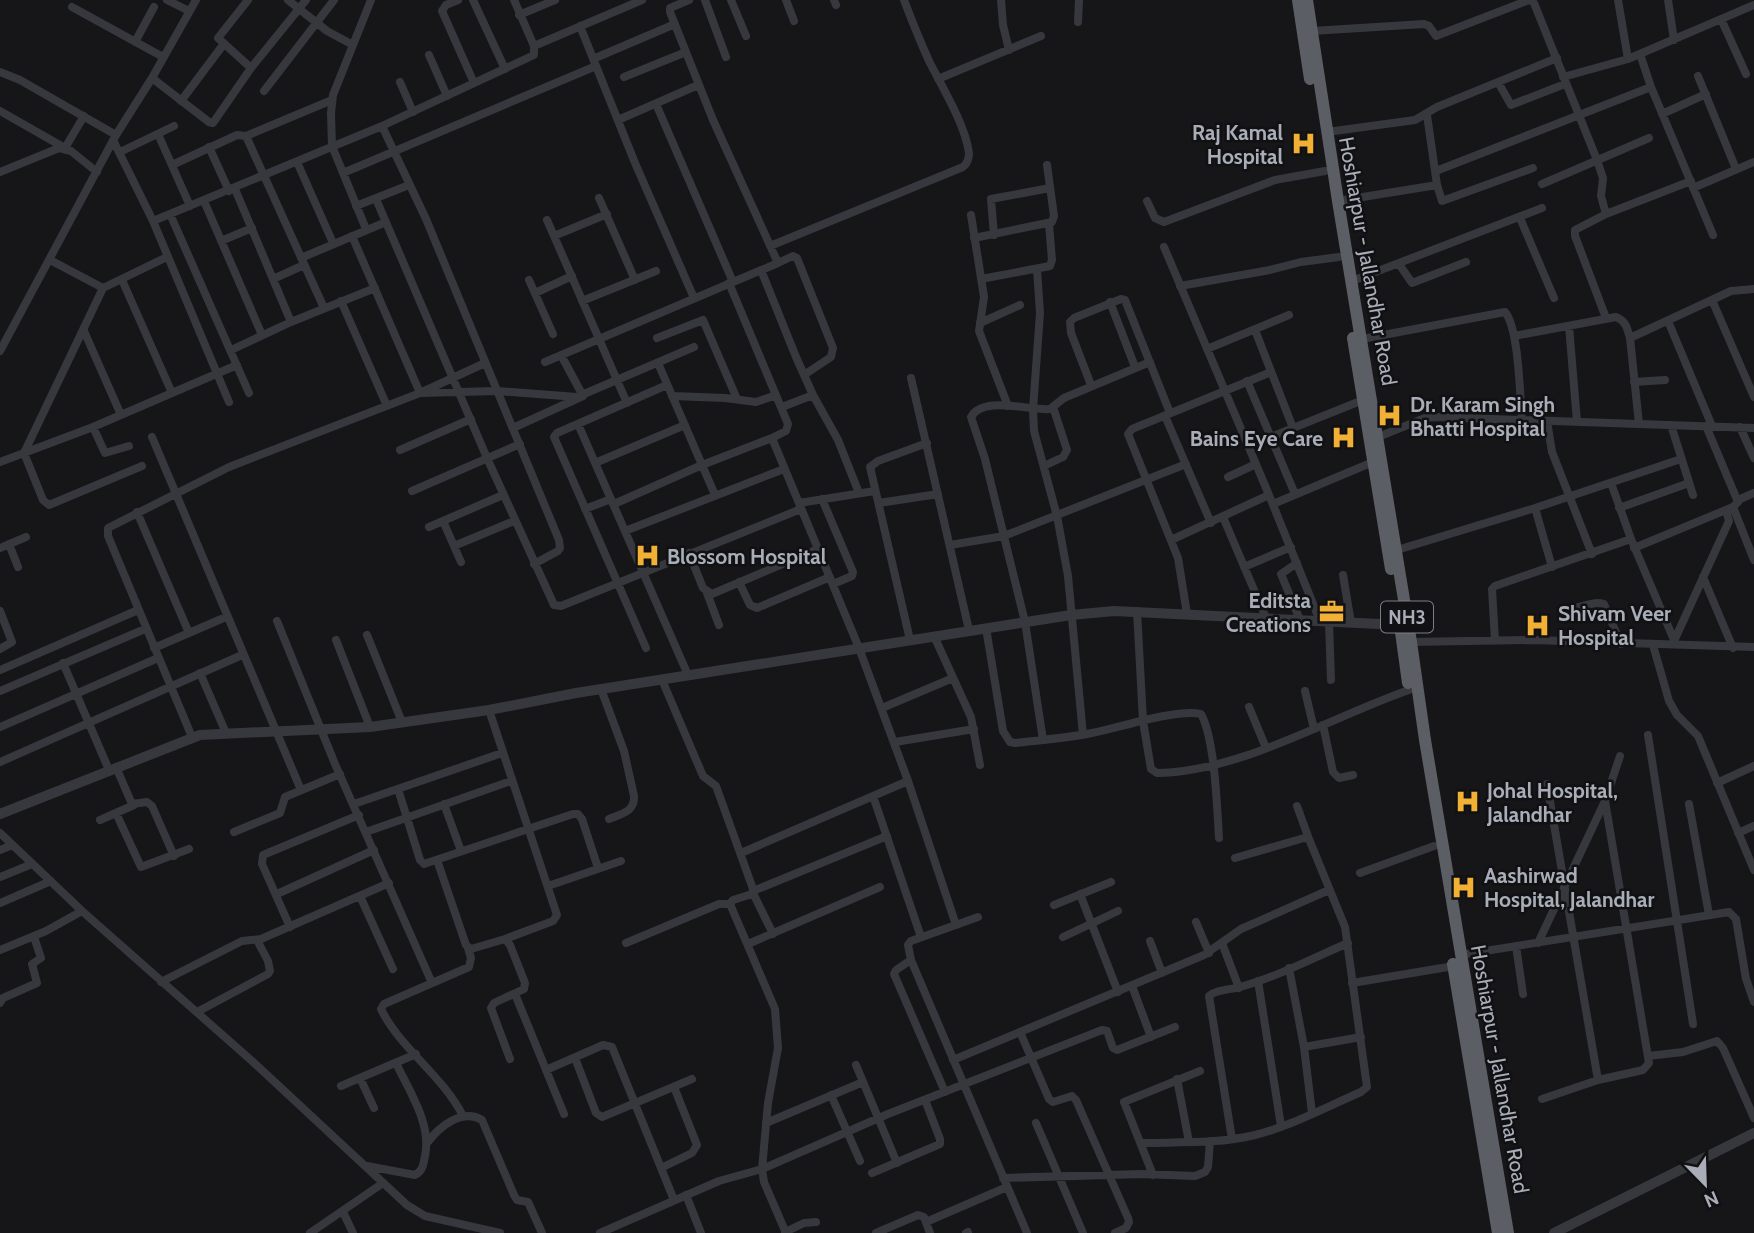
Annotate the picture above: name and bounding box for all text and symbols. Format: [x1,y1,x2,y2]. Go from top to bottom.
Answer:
place label: Raj Kamal Hospital [1192,120,1283,169]
hospital icon: Raj Kamal Hospital [1289,130,1317,158]
street label: Hoshiarpur - Jallandhar Road [1334,135,1402,387]
place label: Dr. Karam Singh Bhatti Hospital [1410,392,1555,441]
hospital icon: Dr. Karam Singh Bhatti Hospital [1376,402,1404,430]
hospital icon: Bains Eye Care [1329,424,1357,452]
place label: Bains Eye Care [1190,426,1323,451]
hospital icon: Blossom Hospital [633,542,661,570]
place label: Blossom Hospital [667,544,827,569]
place label: Editsta Creations [1226,588,1312,637]
office icon: Editsta Creations [1317,598,1345,626]
place label: Shivam Veer Hospital [1558,601,1671,650]
road number: NH3 [1381,602,1433,632]
hospital icon: Shivam Veer Hospital [1524,611,1552,639]
place label: Johal Hospital, Jalandhar [1486,778,1618,827]
hospital icon: Johal Hospital, Jalandhar [1453,788,1481,816]
place label: Aashirwad Hospital, Jalandhar [1484,863,1655,912]
hospital icon: Aashirwad Hospital, Jalandhar [1450,873,1478,901]
street label: Hoshiarpur - Jallandhar Road [1466,943,1534,1195]
north arrow [1670,1149,1740,1219]
text: N [1701,1186,1722,1212]

